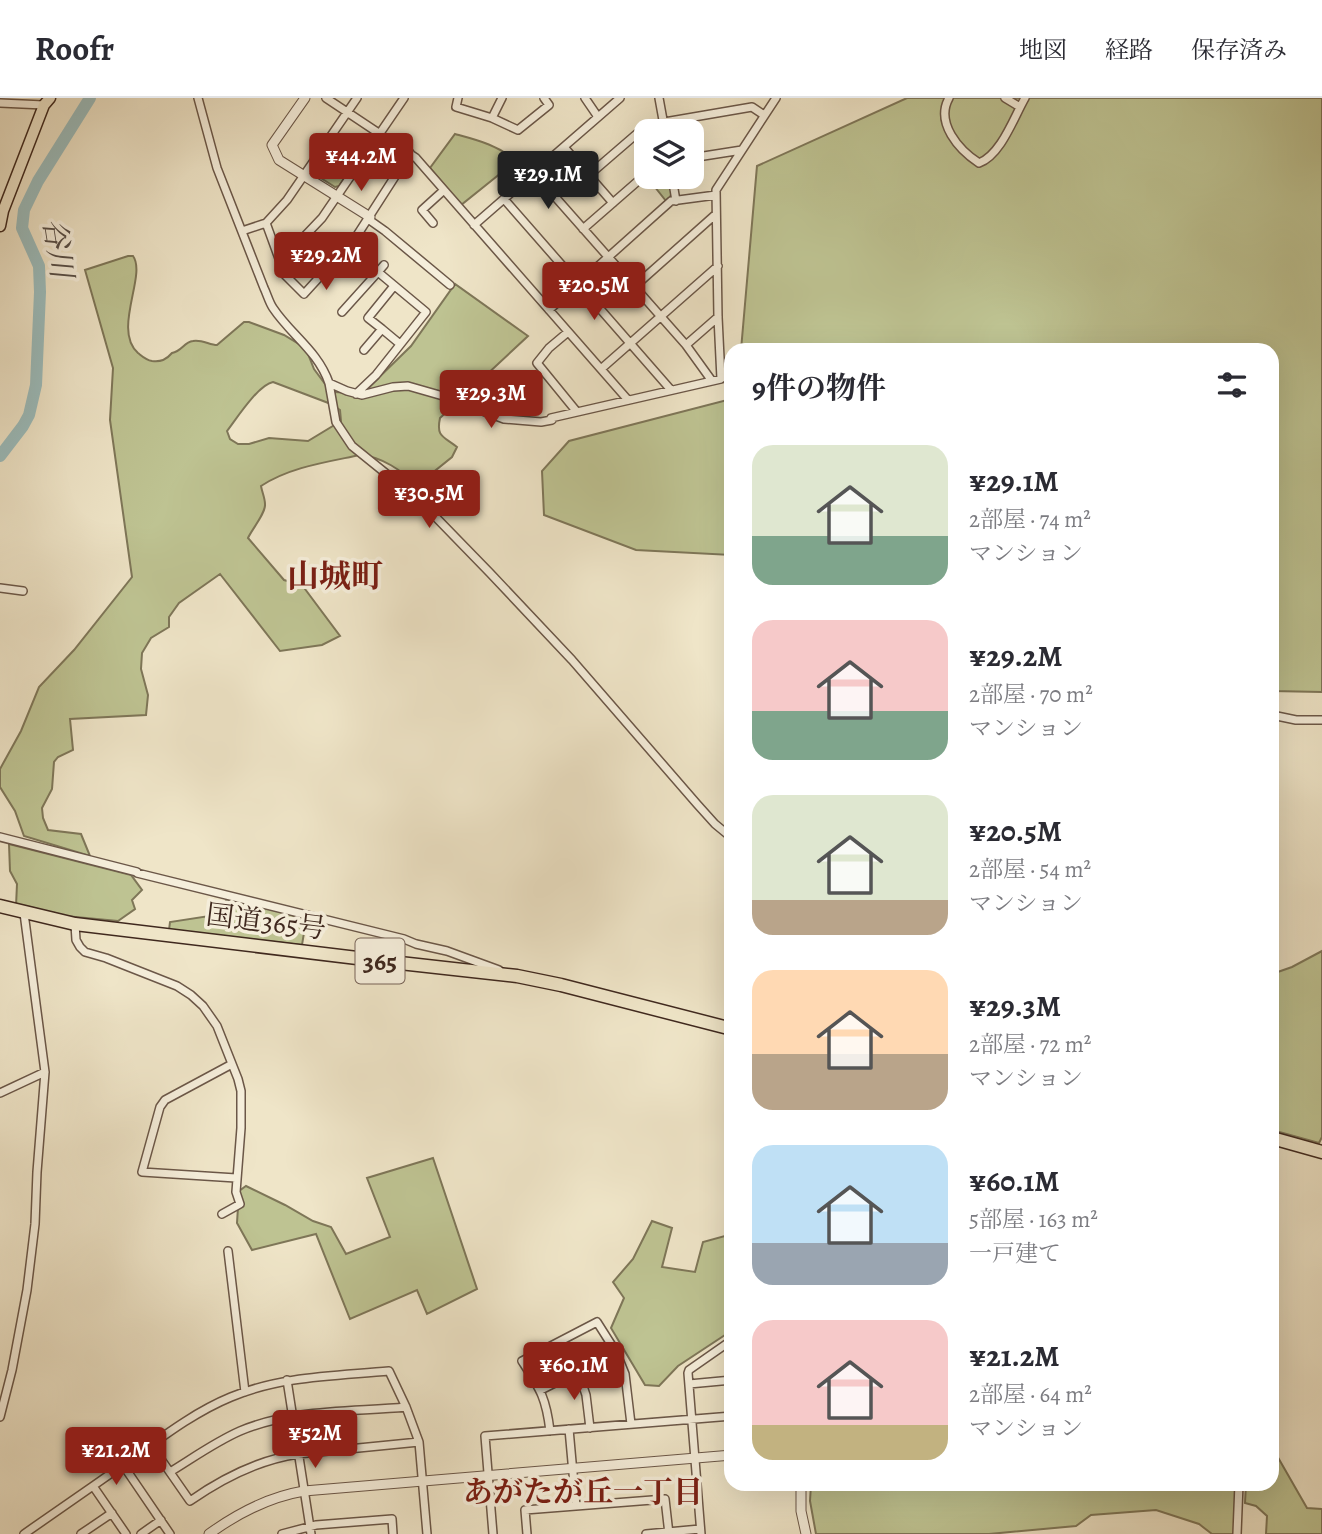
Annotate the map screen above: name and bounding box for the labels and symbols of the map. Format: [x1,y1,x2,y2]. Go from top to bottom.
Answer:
pin: ¥44.2M [304,134,418,193]
pin: ¥29.1M [491,152,605,211]
water label: 谷川 [34,215,83,284]
pin: ¥29.2M [269,232,383,292]
pin: ¥20.5M [537,262,651,322]
pin: ¥29.3M [434,370,548,430]
pin: ¥30.5M [372,470,486,530]
district label: 山城町 [287,554,383,598]
street label: 国道365号 [204,896,328,948]
road number: 365 [356,939,404,984]
pin: ¥60.1M [517,1342,631,1402]
pin: ¥52M [274,1410,356,1470]
pin: ¥21.2M [59,1428,173,1487]
district label: あがたが丘一丁目 [463,1472,703,1512]

